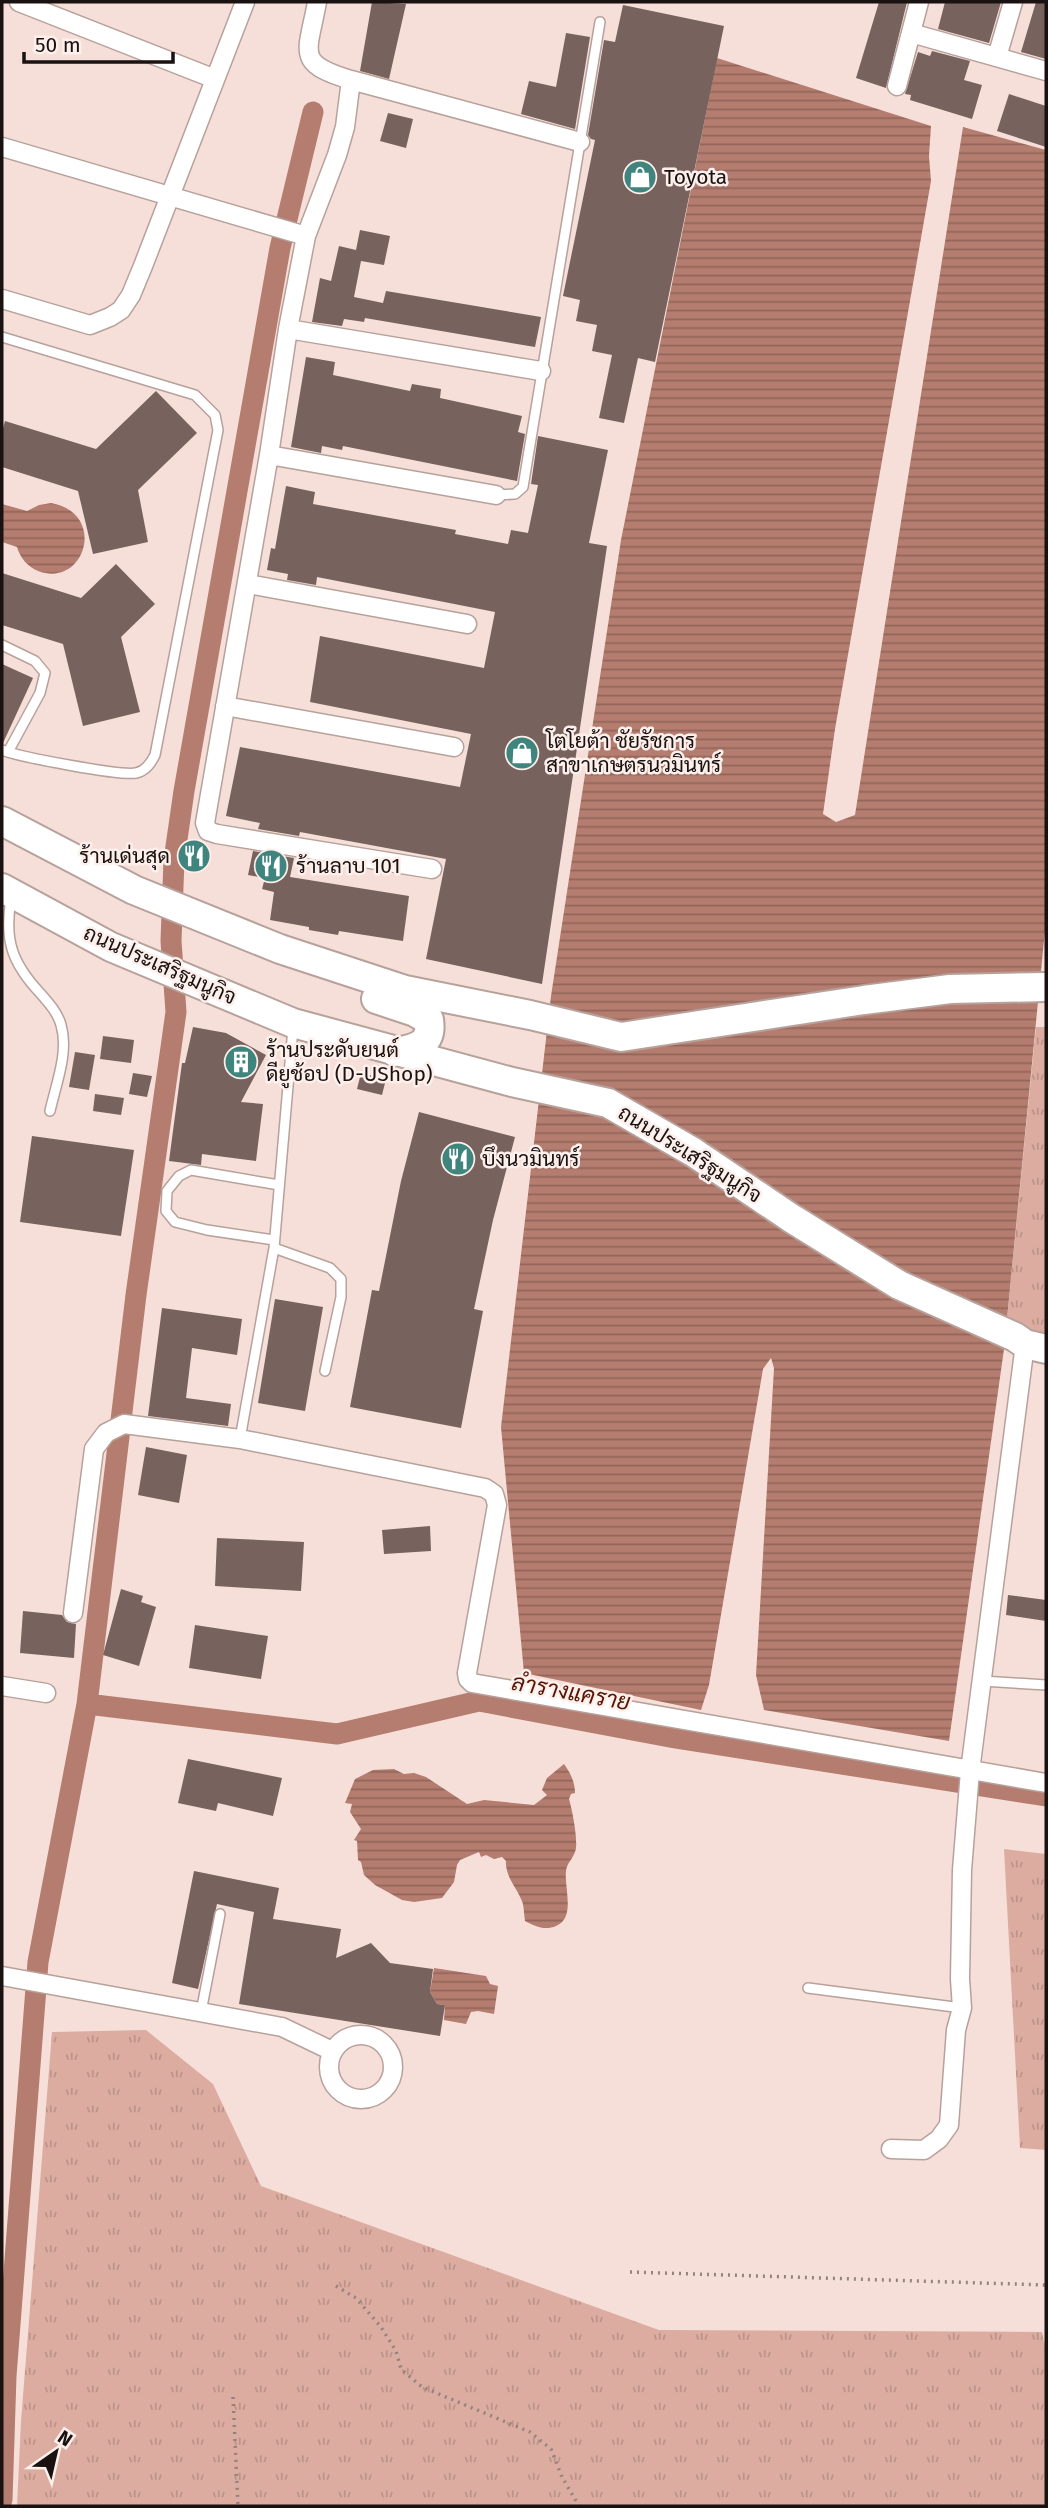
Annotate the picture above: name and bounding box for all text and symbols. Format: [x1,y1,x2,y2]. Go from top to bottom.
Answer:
scale bar [24,21,173,65]
text: 50 m [35,32,81,58]
shop icon: Toyota [621,158,659,196]
place label: Toyota [664,164,727,190]
place label: โตโยต้า ชัยรัชการ สาขาเกษตรนวมินทร์ [545,728,721,778]
shop icon: โตโยต้า ชัยรัชการ สาขาเกษตรนวมินทร์ [503,734,541,772]
restaurant icon: ร้านเด่นสุด [175,837,213,875]
place label: ร้านเด่นสุด [79,843,170,870]
restaurant icon: ร้านลาบ 101 [252,847,290,885]
place label: ร้านลาบ 101 [296,853,401,879]
street label: ถนนประเสริฐมนูกิจ [79,920,240,1012]
place label: ร้านประดับยนต์ ดียูช้อป (D-UShop) [266,1036,433,1089]
building icon: ร้านประดับยนต์ ดียูช้อป (D-UShop) [222,1043,260,1081]
street label: ถนนประเสริฐมนูกิจ [612,1099,767,1210]
restaurant icon: บึงนวมินทร์ [439,1140,477,1178]
place label: บึงนวมินทร์ [482,1145,579,1172]
water label: ลำรางแคราย [510,1668,632,1716]
north arrow [21,2417,91,2487]
text: N [54,2425,77,2451]

